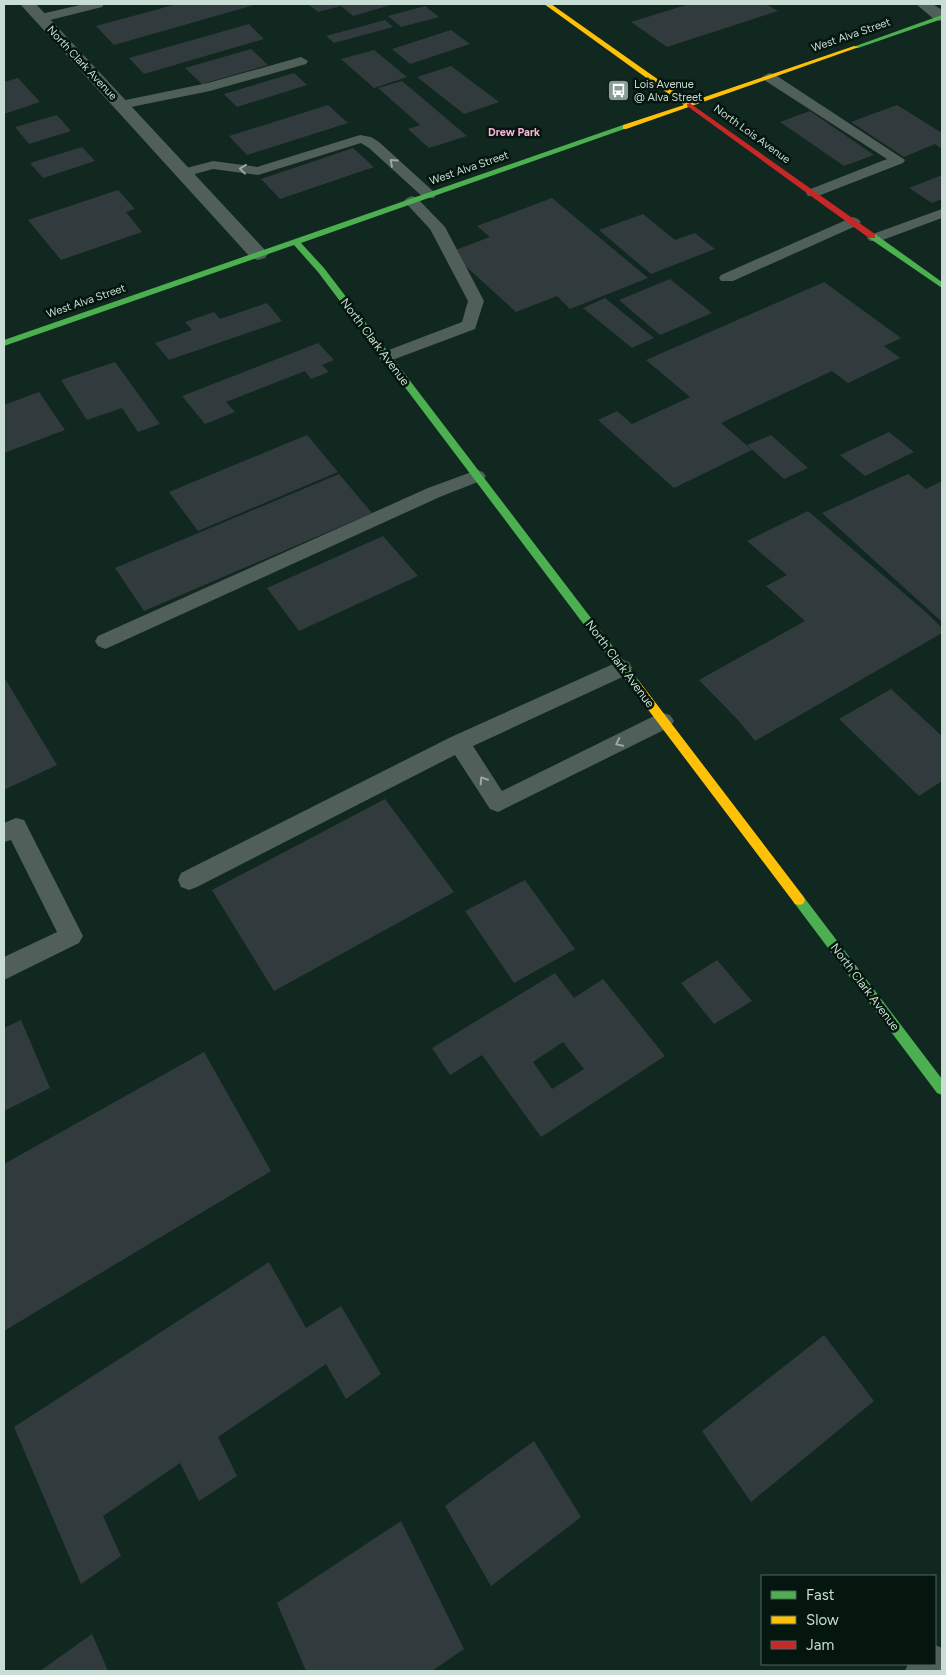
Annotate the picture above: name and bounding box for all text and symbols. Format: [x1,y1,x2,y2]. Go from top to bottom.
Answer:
street label: West Alva Street [810,15,892,55]
street label: North Clark Avenue [44,23,120,103]
bus stop icon: Lois Avenue @ Alva Street [606,78,630,102]
place label: Lois Avenue @ Alva Street [634,78,702,104]
street label: North Lois Avenue [711,102,793,166]
district label: Drew Park [488,126,540,139]
street label: West Alva Street [428,148,510,188]
one-way arrow [389,159,398,168]
one-way arrow [239,164,247,175]
street label: West Alva Street [45,281,127,321]
street label: North Clark Avenue [338,296,413,389]
street label: North Clark Avenue [583,618,658,711]
one-way arrow [615,736,624,747]
one-way arrow [480,776,489,786]
street label: North Clark Avenue [828,941,903,1034]
legend [761,1575,936,1665]
text: Fast [806,1586,835,1604]
text: Slow [806,1611,839,1629]
text: Jam [806,1636,834,1654]

